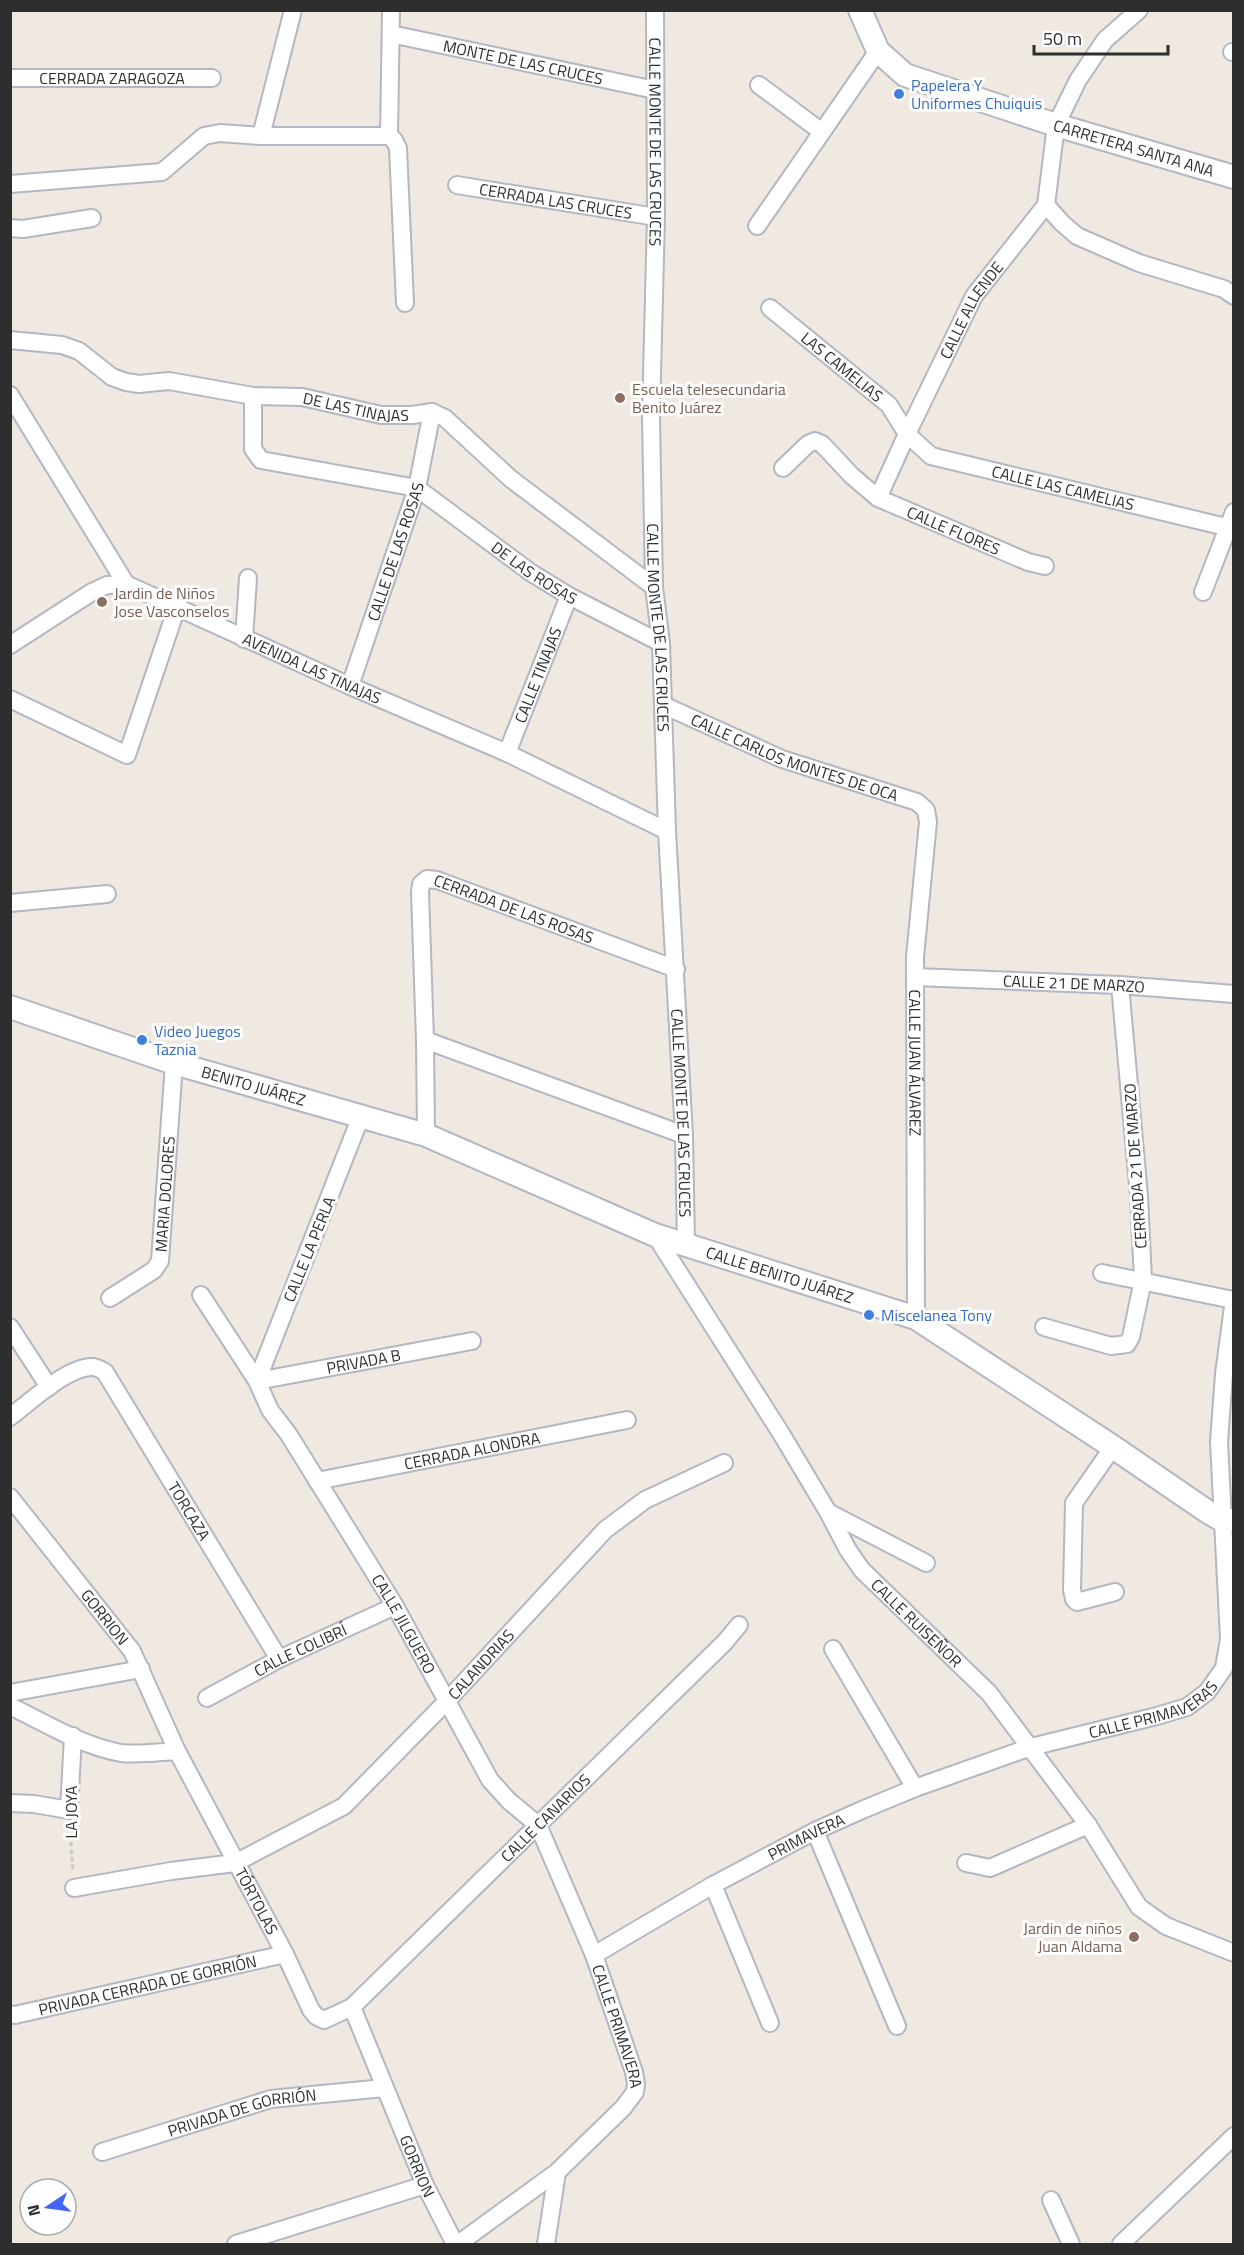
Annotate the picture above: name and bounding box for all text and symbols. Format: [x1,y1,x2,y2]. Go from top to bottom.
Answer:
scale bar [1034,18,1168,56]
text: 50 m [1043,25,1082,52]
street label: MONTE DE LAS CRUCES [441,33,605,91]
street label: CALLE MONTE DE LAS CRUCES [643,38,668,247]
street label: CERRADA ZARAGOZA [39,66,185,90]
place label: Papelera Y Uniformes Chuiquis [911,73,1042,115]
marker: Papelera Y Uniformes Chuiquis [892,87,906,101]
street label: CARRETERA SANTA ANA [1051,113,1218,183]
street label: CERRADA LAS CRUCES [478,177,634,225]
street label: CALLE ALLENDE [933,256,1009,363]
street label: LAS CAMELIAS [796,326,888,408]
place label: Escuela telesecundaria Benito Juárez [632,377,786,419]
street label: DE LAS TINAJAS [301,386,409,427]
marker: Escuela telesecundaria Benito Juárez [613,391,627,405]
street label: CALLE LAS CAMELIAS [989,459,1137,516]
street label: CALLE DE LAS ROSAS [361,480,430,624]
street label: CALLE FLORES [903,500,1004,561]
street label: CALLE MONTE DE LAS CRUCES [641,523,676,732]
street label: DE LAS ROSAS [486,535,581,610]
place label: Jardin de Niños Jose Vasconselos [114,581,229,623]
marker: Jardin de Niños Jose Vasconselos [95,595,109,609]
street label: CALLE TINAJAS [508,623,568,726]
street label: AVENIDA LAS TINAJAS [239,627,385,710]
street label: CALLE CARLOS MONTES DE OCA [687,707,902,807]
street label: CERRADA DE LAS ROSAS [430,868,597,949]
street label: CALLE 21 DE MARZO [1002,968,1146,999]
street label: CALLE JUAN ÁLVAREZ [903,989,927,1136]
street label: CALLE MONTE DE LAS CRUCES [665,1008,697,1218]
place label: Video Juegos Taznia [154,1019,241,1061]
marker: Video Juegos Taznia [135,1033,149,1047]
street label: BENITO JUÁREZ [199,1059,308,1112]
street label: CERRADA 21 DE MARZO [1117,1082,1153,1250]
street label: MARIA DOLORES [149,1135,181,1253]
street label: CALLE LA PERLA [277,1192,341,1305]
street label: CALLE BENITO JUÁREZ [703,1240,856,1309]
place label: Miscelanea Tony [881,1303,992,1327]
marker: Miscelanea Tony [862,1308,876,1322]
street label: PRIVADA B [325,1343,403,1380]
street label: CERRADA ALONDRA [402,1425,542,1476]
street label: TORCAZA [162,1477,217,1545]
street label: CALLE JILGUERO [366,1569,442,1678]
street label: CALLE RUISEÑOR [866,1573,968,1673]
street label: GORRION [75,1584,135,1650]
street label: CALLE COLIBRÍ [249,1617,352,1682]
street label: CALANDRIAS [442,1624,520,1705]
street label: CALLE PRIMAVERAS [1086,1676,1223,1744]
street label: CALLE CANARIOS [495,1768,596,1867]
street label: LA JOYA [59,1785,83,1838]
street label: PRIMAVERA [763,1807,849,1866]
street label: TÓRTOLAS [229,1863,284,1939]
place label: Jardin de niños Juan Aldama [1023,1916,1122,1958]
marker: Jardin de niños Juan Aldama [1127,1930,1141,1944]
street label: PRIVADA CERRADA DE GORRIÓN [36,1949,259,2021]
street label: CALLE PRIMAVERA [586,1961,649,2090]
street label: PRIVADA DE GORRIÓN [165,2083,317,2143]
street label: GORRION [394,2131,441,2201]
north arrow [18,2177,78,2237]
text: N [20,2202,46,2218]

